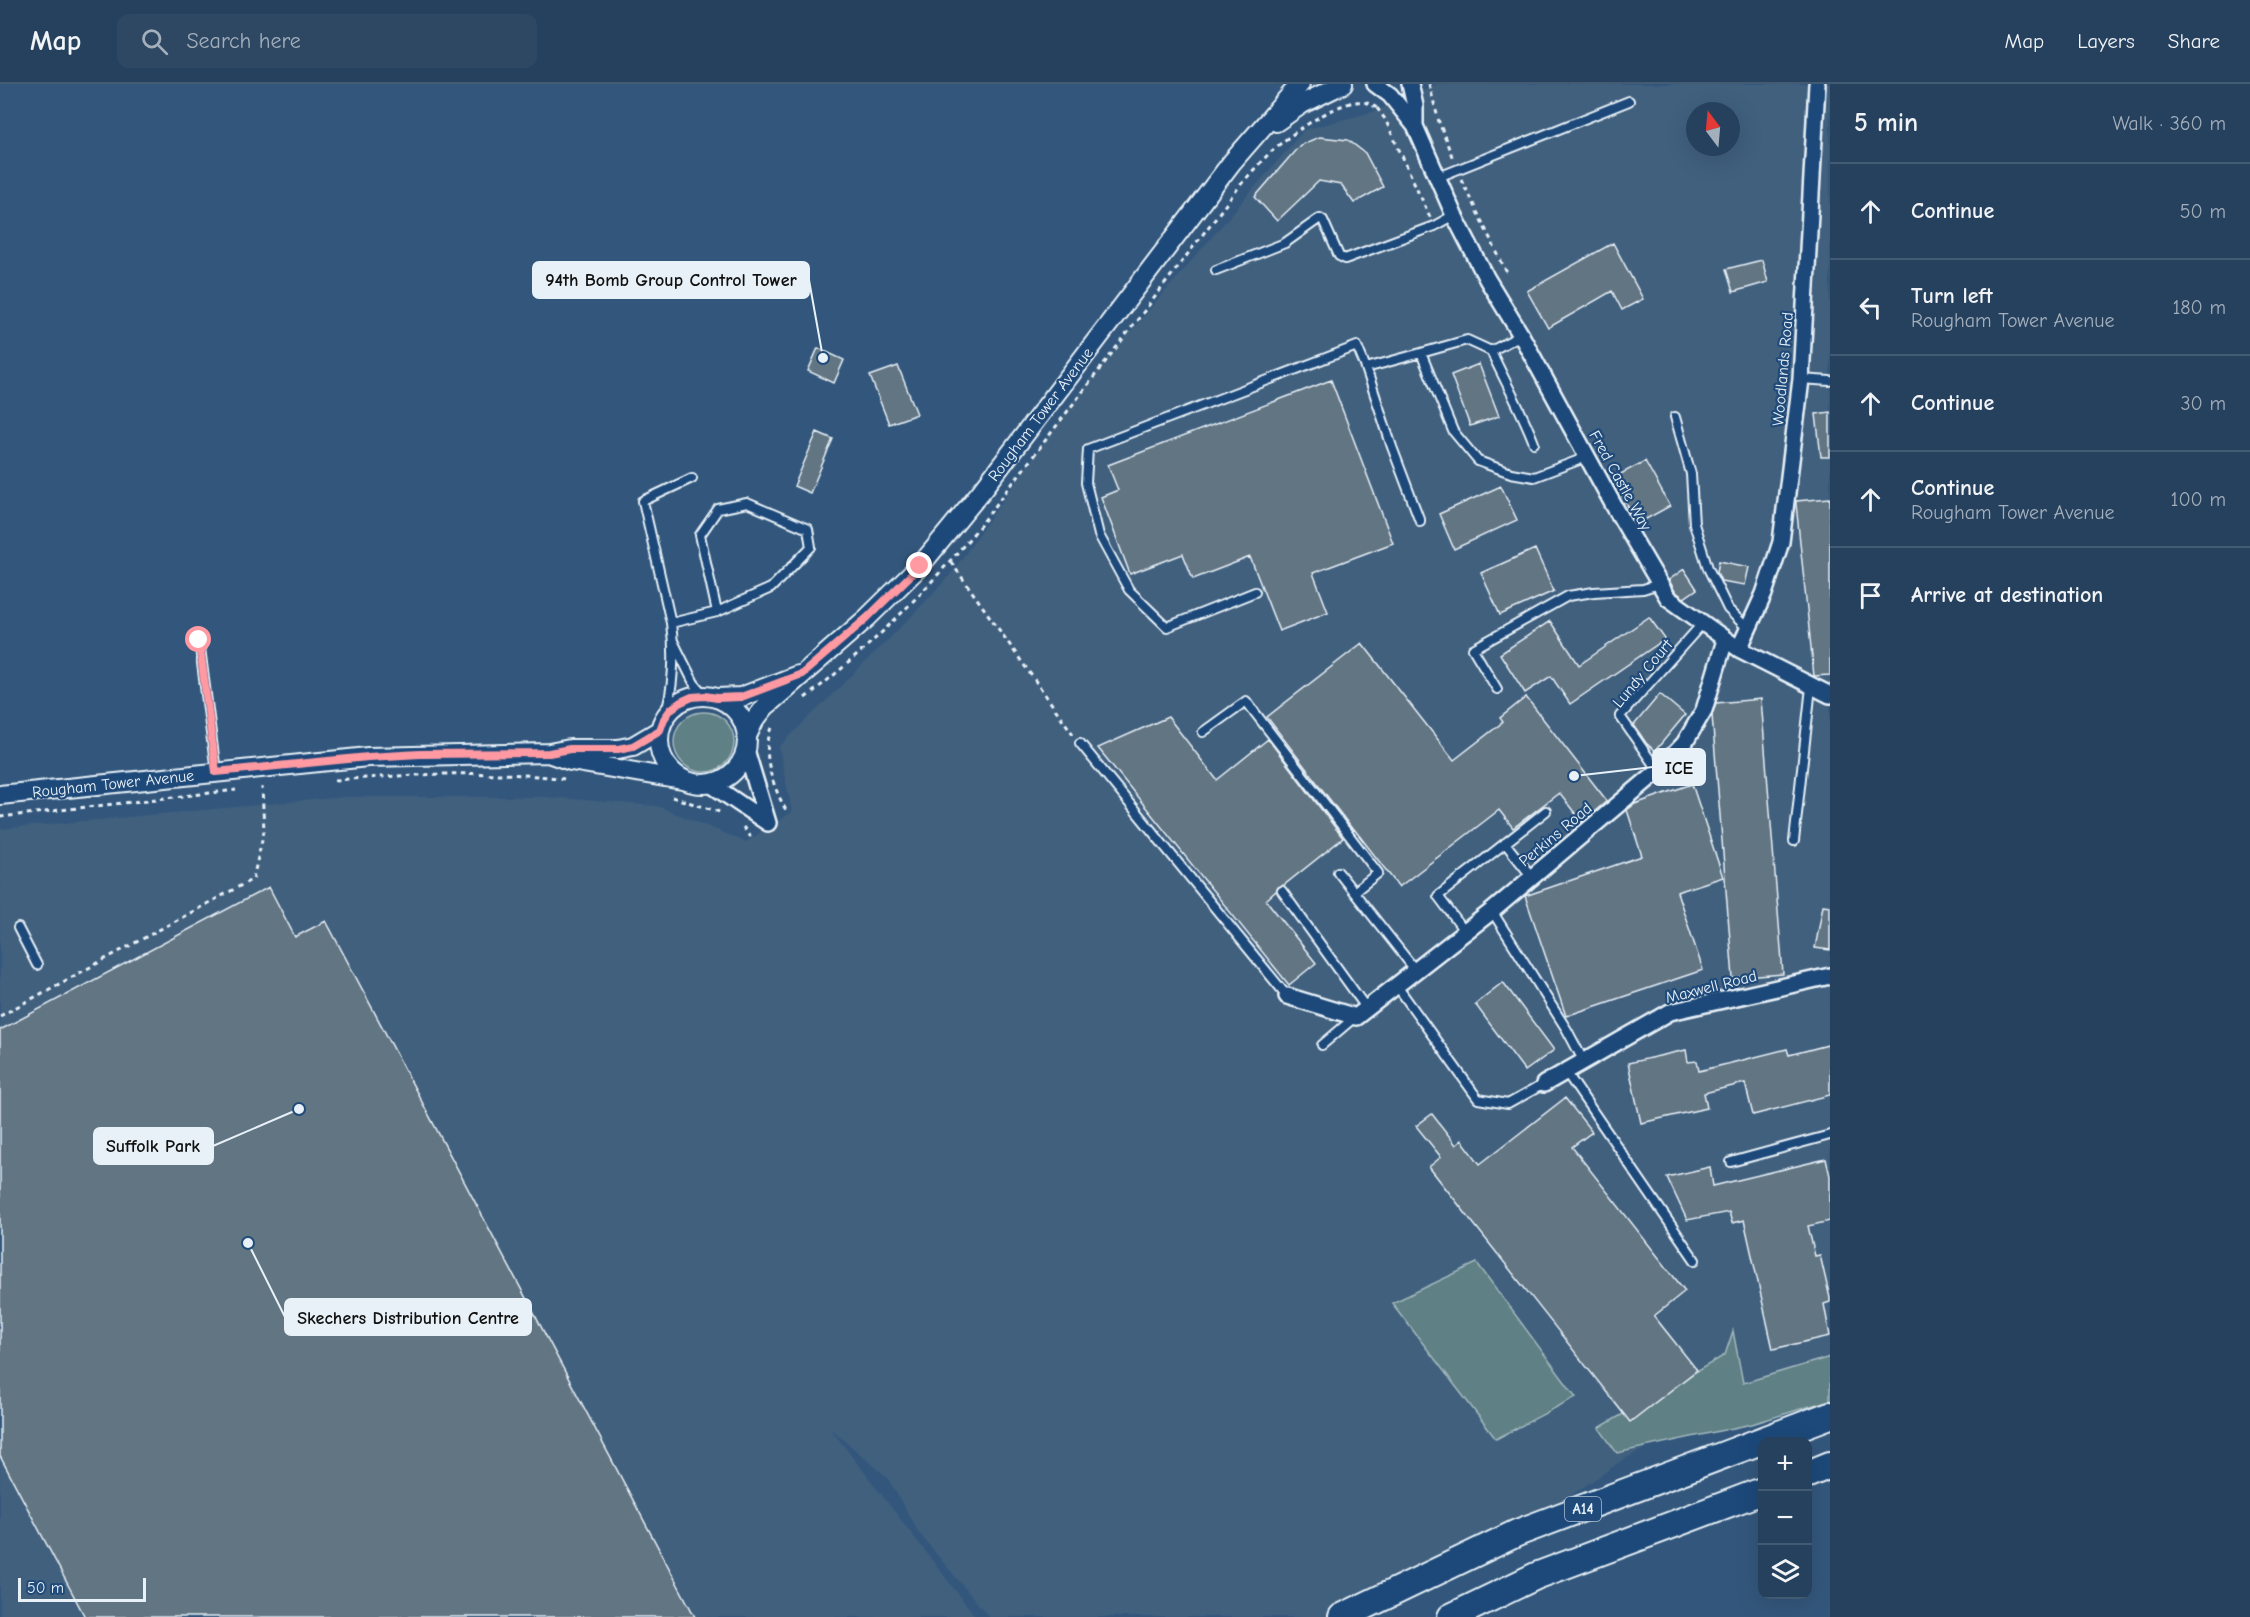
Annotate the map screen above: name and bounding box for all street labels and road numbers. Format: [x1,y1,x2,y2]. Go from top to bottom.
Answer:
street label: Woodlands Road [1769,311,1797,427]
street label: Rougham Tower Avenue [985,344,1097,485]
street label: Fred Castle Way [1585,427,1655,534]
street label: Lundy Court [1609,636,1677,711]
street label: Rougham Tower Avenue [31,767,195,801]
street label: Perkins Road [1516,799,1596,870]
street label: Maxwell Road [1664,967,1759,1007]
road number: A14 [1565,1497,1601,1521]

